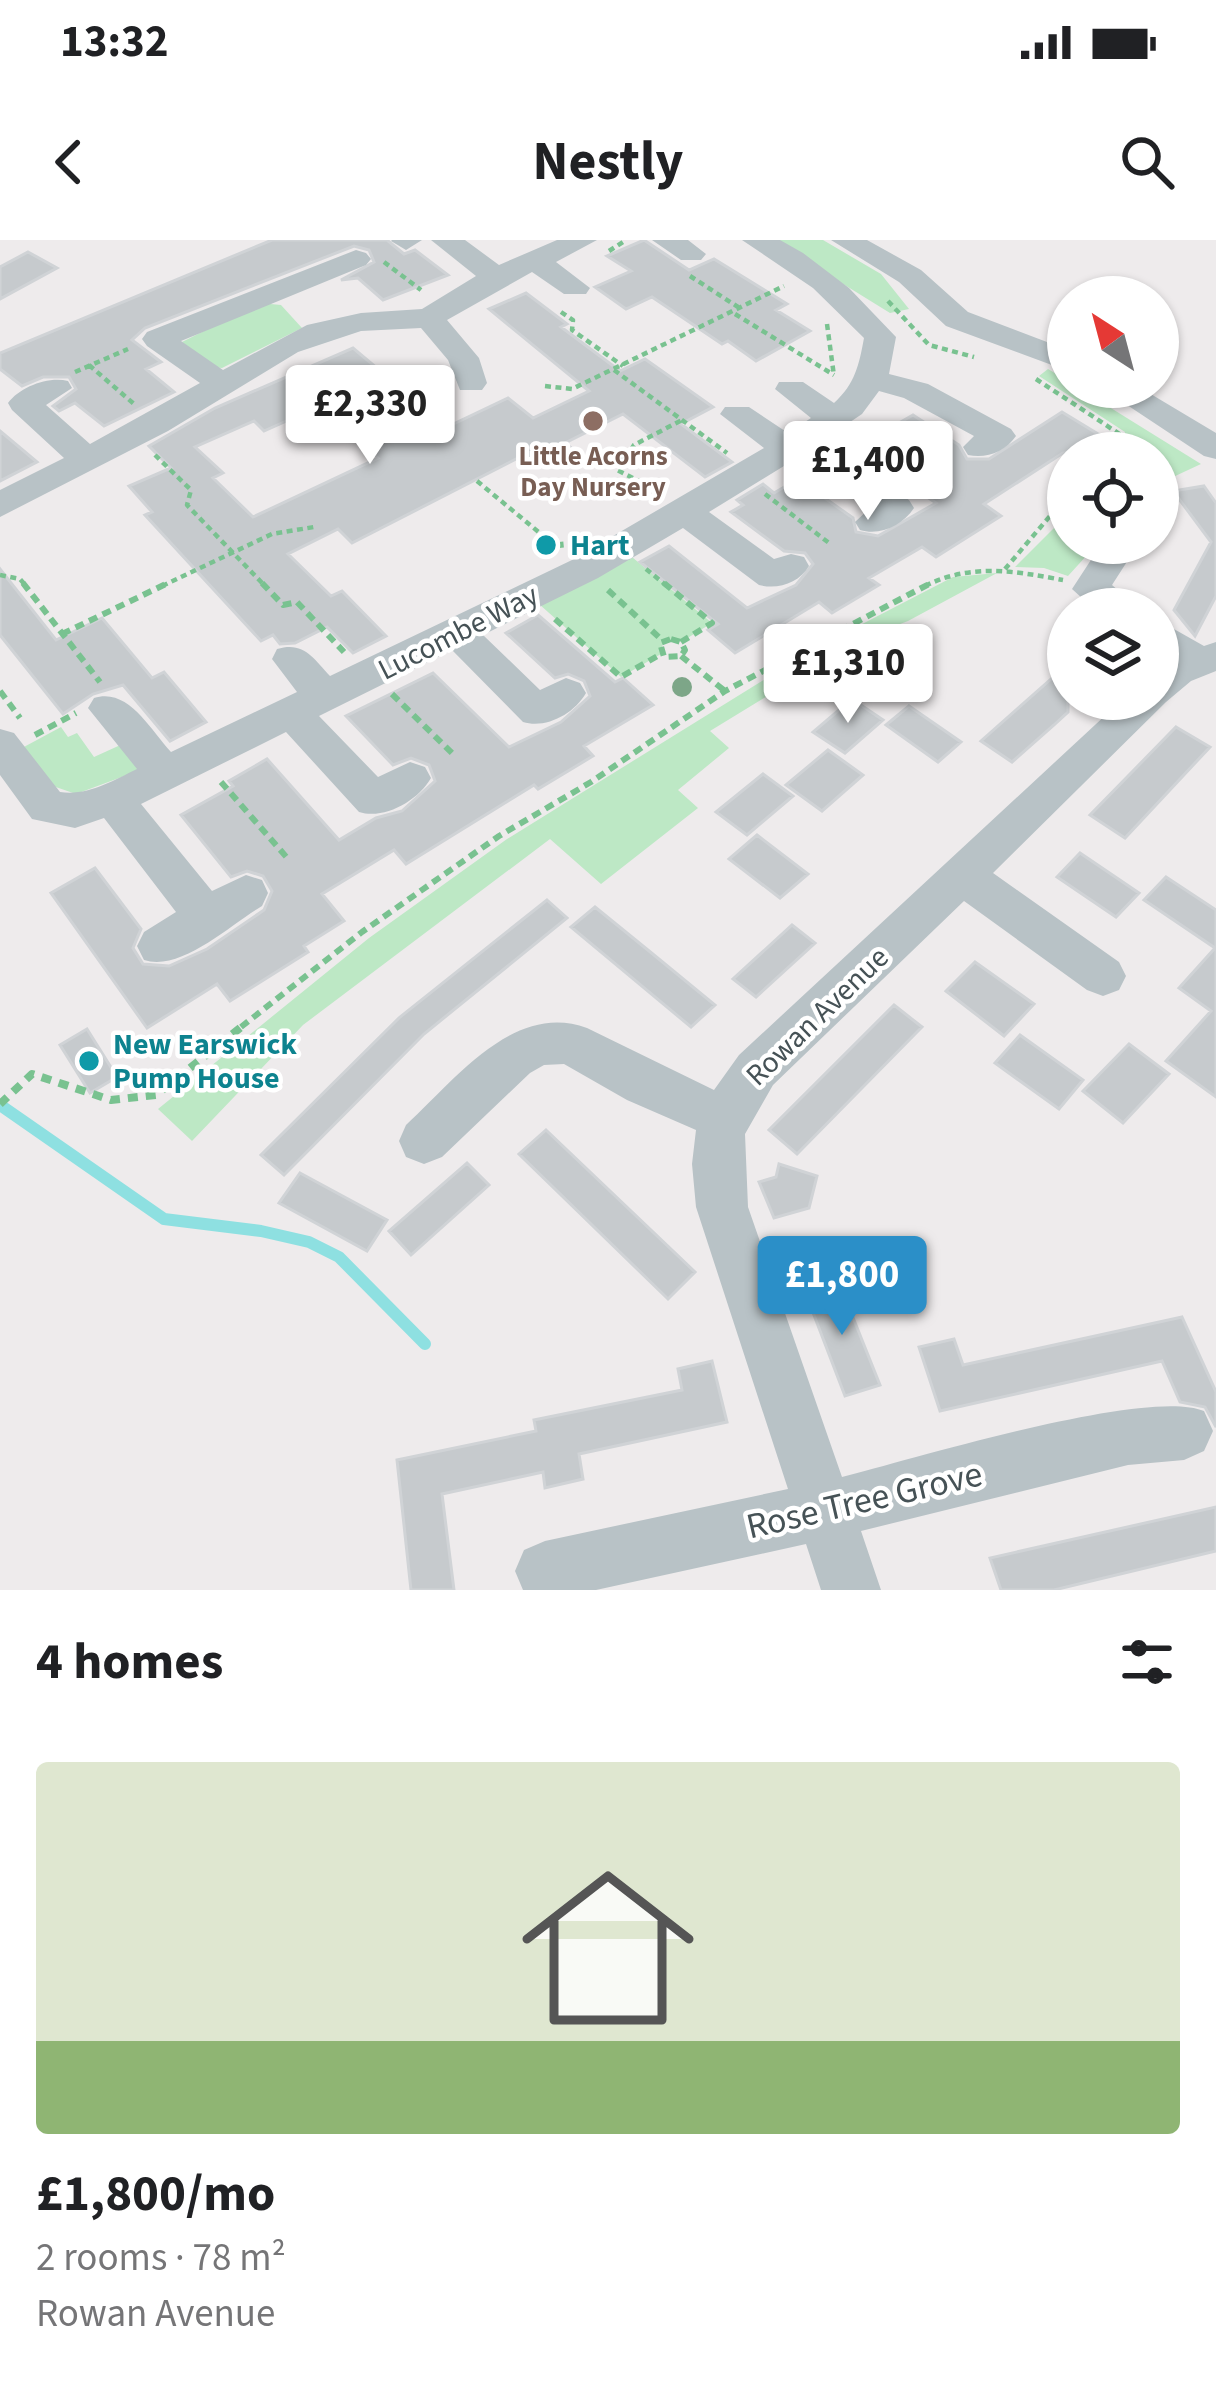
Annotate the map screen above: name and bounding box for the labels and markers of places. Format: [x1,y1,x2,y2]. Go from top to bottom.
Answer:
pin: £2,330 [272,365,468,467]
marker: Little Acorns Day Nursery [580,408,606,434]
pin: £1,400 [770,421,966,523]
place label: Little Acorns Day Nursery [518,437,668,507]
place label: Hart [570,524,630,567]
marker: Hart [533,532,559,558]
pin: £1,310 [750,624,946,726]
place label: New Earswick Pump House [113,1023,297,1100]
marker: New Earswick Pump House [76,1048,102,1074]
pin: £1,800 [744,1236,940,1338]

